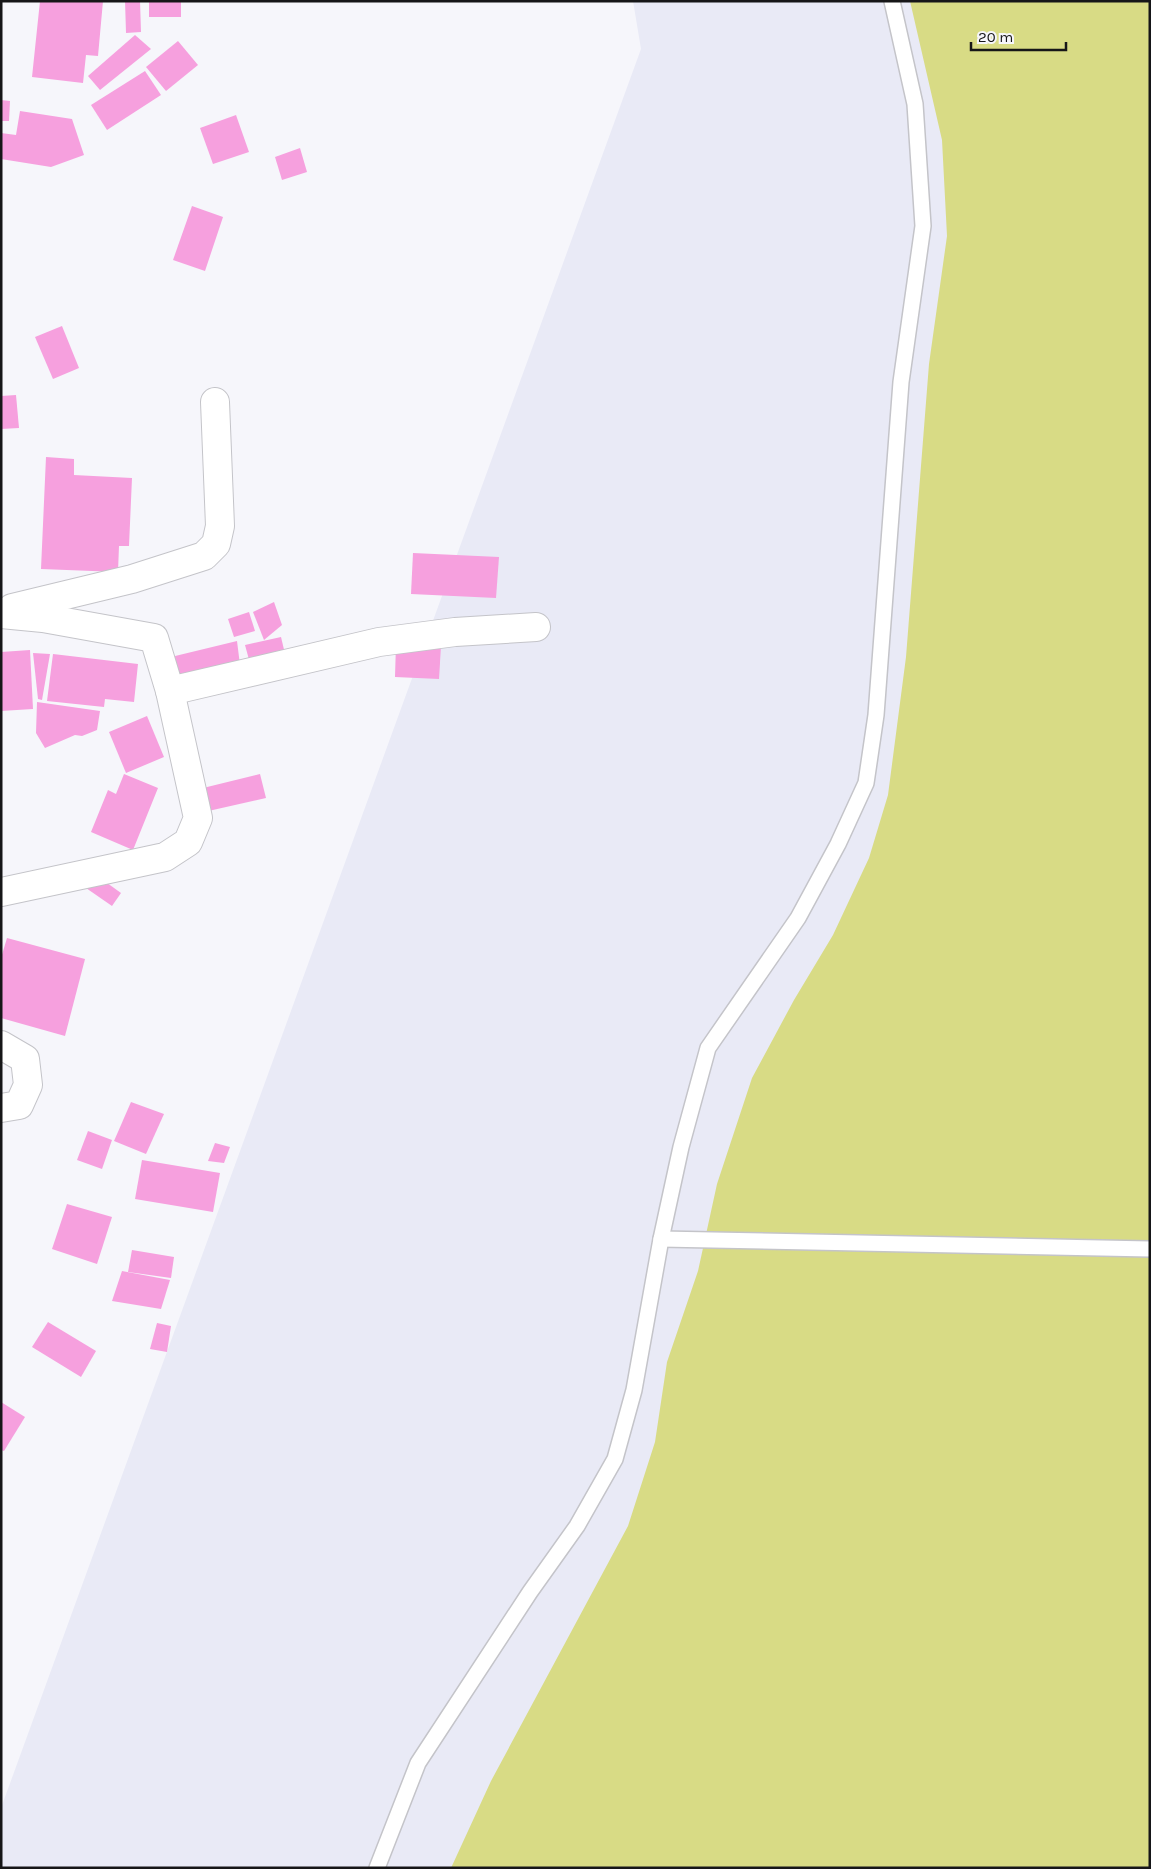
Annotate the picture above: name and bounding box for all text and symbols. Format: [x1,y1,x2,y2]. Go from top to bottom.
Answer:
scale bar [971,20,1066,52]
text: 20 m [978,28,1013,46]

